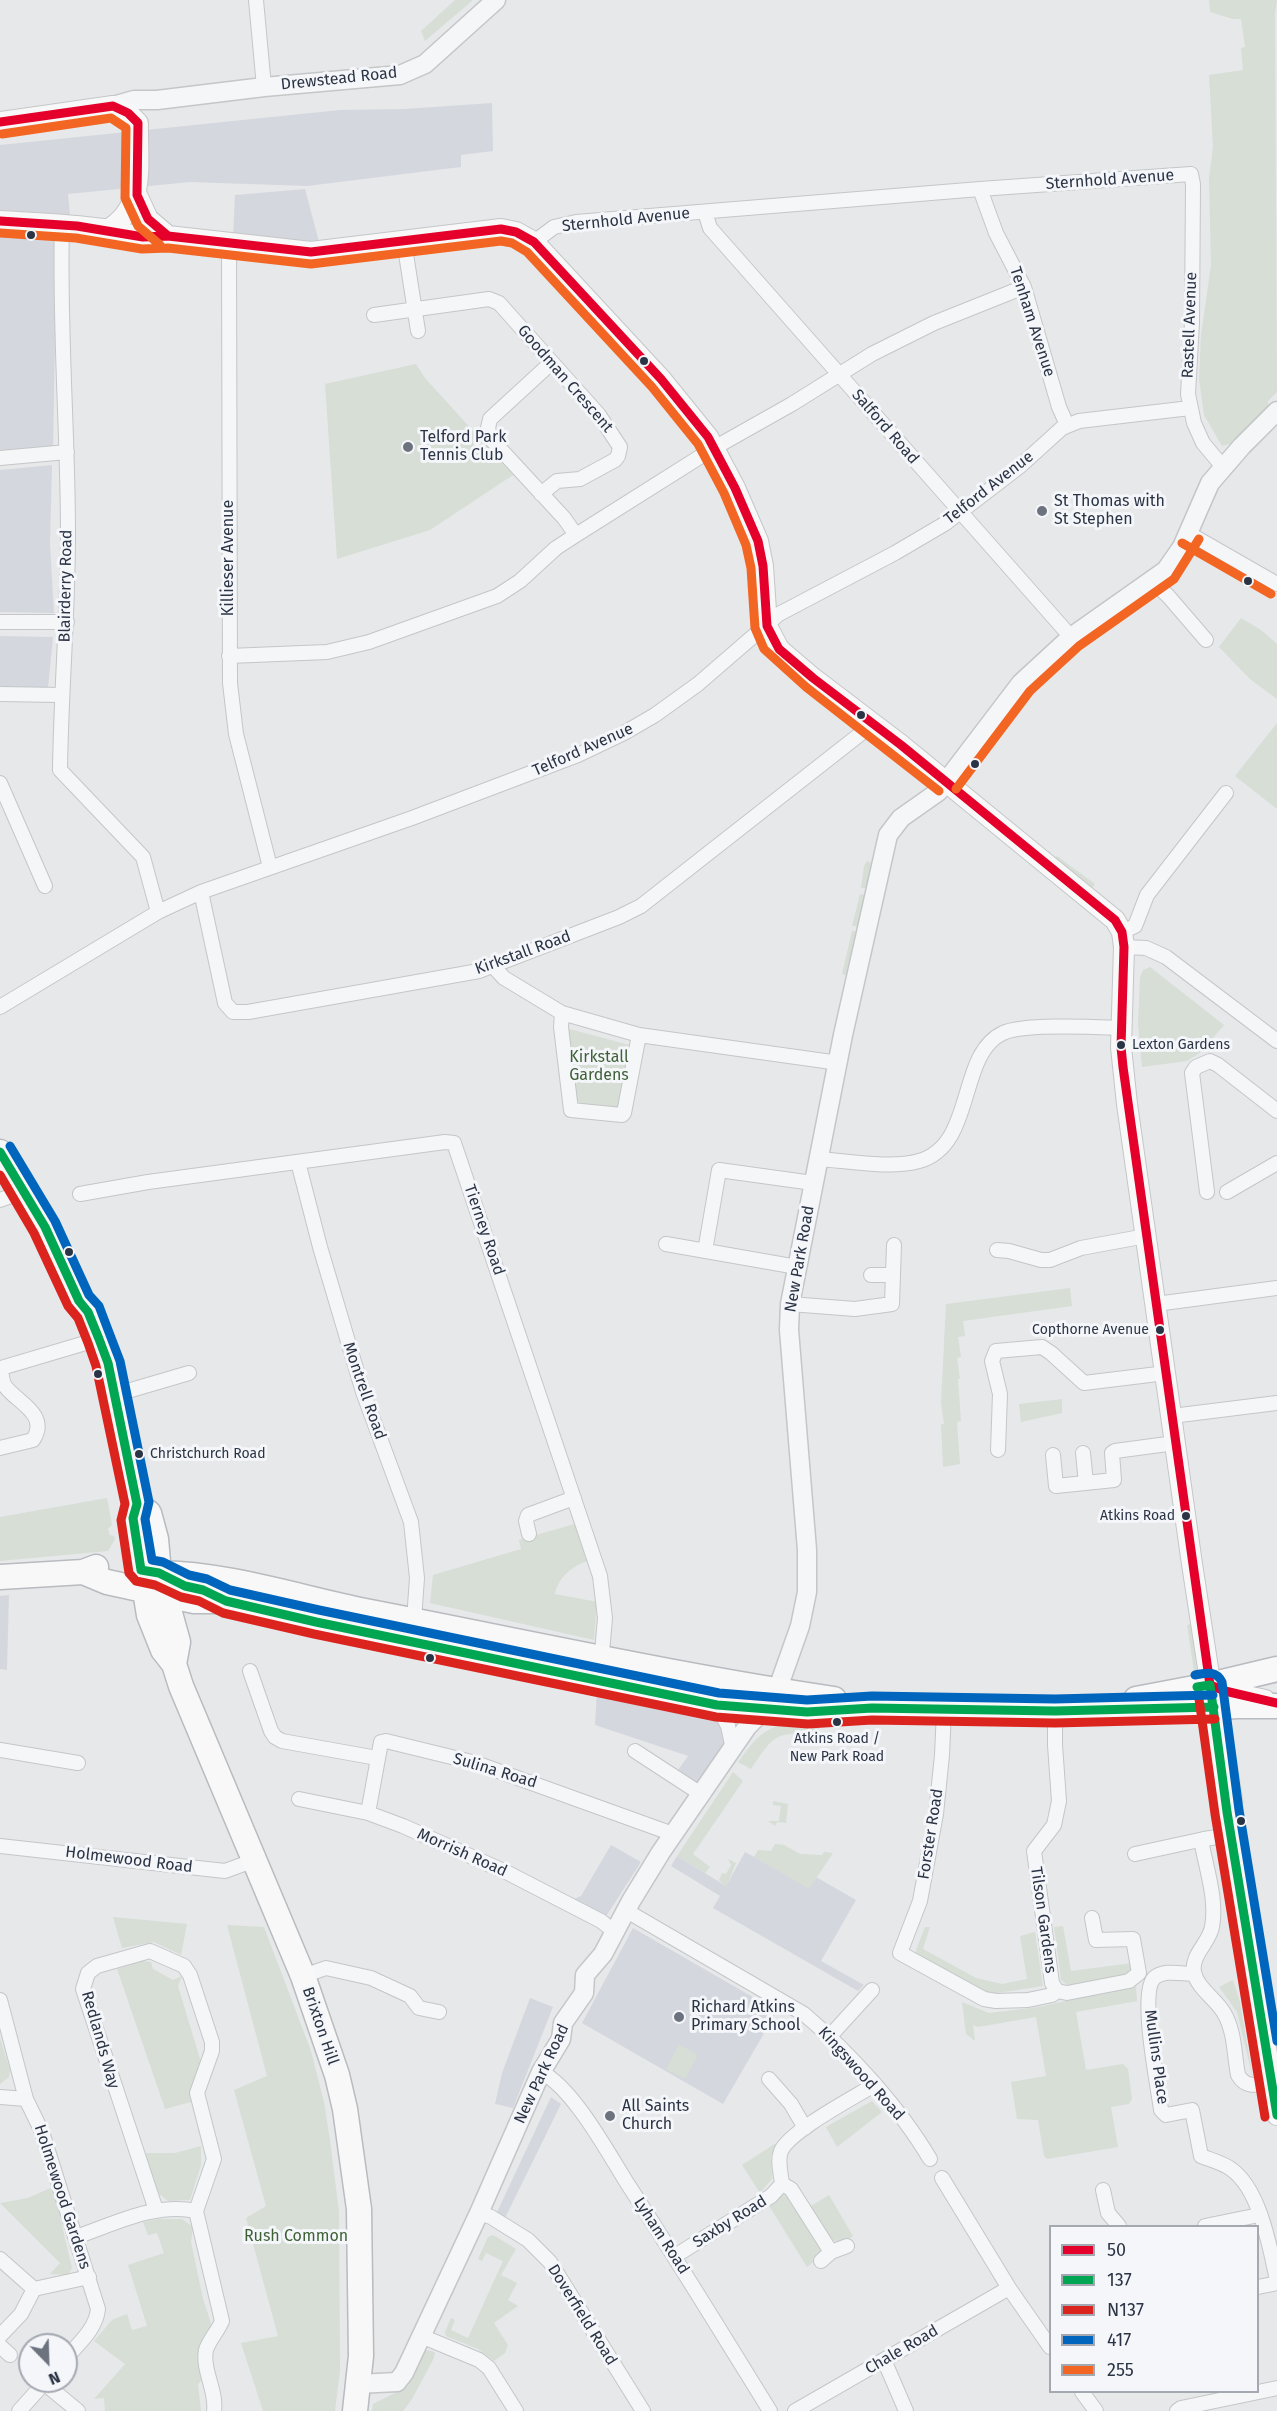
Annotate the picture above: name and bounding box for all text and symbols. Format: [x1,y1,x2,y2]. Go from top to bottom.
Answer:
street label: Drewstead Road [280,63,398,95]
street label: Sternhold Avenue [1045,166,1175,194]
street label: Sternhold Avenue [561,204,691,236]
unlabelled marker [25,229,37,241]
street label: Tenham Avenue [1005,265,1059,379]
street label: Rastell Avenue [1179,271,1201,379]
street label: Goodman Crescent [513,321,617,437]
unlabelled marker [638,355,650,367]
street label: Salford Road [847,386,923,468]
place label: Telford Park Tennis Club [420,428,506,466]
marker: Telford Park Tennis Club [401,440,415,454]
street label: Telford Avenue [941,447,1037,529]
place label: St Thomas with St Stephen [1054,492,1165,530]
street label: Killieser Avenue [219,500,239,616]
marker: St Thomas with St Stephen [1035,504,1049,518]
street label: Blairderry Road [55,529,77,643]
unlabelled marker [1242,575,1254,587]
unlabelled marker [855,709,867,721]
street label: Telford Avenue [530,719,636,781]
unlabelled marker [969,758,981,770]
street label: Kirkstall Road [473,927,573,979]
place label: Lexton Gardens [1132,1037,1230,1053]
marker: Lexton Gardens [1115,1039,1127,1051]
park label: Kirkstall Gardens [569,1048,629,1086]
street label: Tierney Road [460,1182,508,1278]
street label: New Park Road [781,1204,819,1314]
unlabelled marker [63,1246,75,1258]
place label: Copthorne Avenue [1032,1322,1149,1338]
marker: Copthorne Avenue [1154,1324,1166,1336]
street label: Montrell Road [338,1340,390,1442]
unlabelled marker [92,1368,104,1380]
place label: Christchurch Road [150,1446,266,1462]
marker: Christchurch Road [133,1448,145,1460]
place label: Atkins Road [1100,1508,1175,1524]
marker: Atkins Road [1180,1510,1192,1522]
unlabelled marker [424,1652,436,1664]
marker: Atkins Road / New Park Road [831,1716,843,1728]
place label: Atkins Road / New Park Road [790,1731,884,1763]
street label: Sulina Road [451,1749,539,1793]
street label: Forster Road [914,1787,948,1881]
unlabelled marker [1235,1815,1247,1827]
street label: Morrish Road [414,1825,510,1881]
street label: Holmewood Road [64,1843,194,1877]
street label: Tilson Gardens [1026,1865,1060,1975]
street label: Brixton Hill [298,1984,342,2068]
street label: Redlands Way [77,1989,123,2091]
place label: Richard Atkins Primary School [691,1998,800,2036]
street label: Mullins Place [1140,2009,1172,2105]
marker: Richard Atkins Primary School [672,2010,686,2024]
street label: New Park Road [510,2021,574,2127]
street label: Kingswood Road [814,2023,908,2125]
place label: All Saints Church [622,2097,689,2135]
marker: All Saints Church [603,2109,617,2123]
street label: Holmewood Gardens [30,2122,94,2272]
street label: Saxby Road [689,2192,771,2252]
street label: Lyham Road [629,2194,693,2278]
legend [1049,2225,1259,2393]
park label: Rush Common [244,2227,348,2247]
text: 50 [1107,2239,1126,2261]
street label: Doverfield Road [543,2261,621,2369]
text: 137 [1107,2269,1132,2291]
text: N137 [1107,2299,1144,2321]
street label: Chale Road [862,2321,942,2379]
text: 417 [1107,2329,1131,2351]
north arrow [18,2333,78,2393]
text: 255 [1107,2359,1134,2381]
text: N [46,2367,63,2389]

